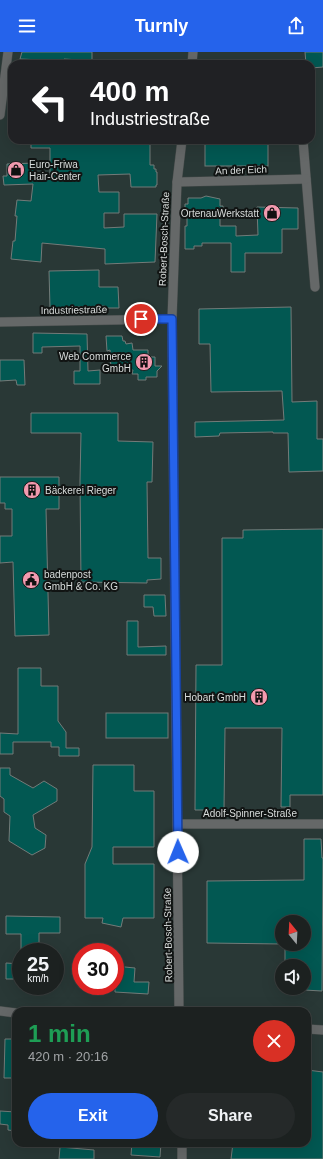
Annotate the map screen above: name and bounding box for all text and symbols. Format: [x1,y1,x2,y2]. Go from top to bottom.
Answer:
icon: menu [16,15,38,37]
icon: share [285,15,307,37]
text: Turnly [135,16,188,36]
icon: left [24,76,76,128]
text: 400 m [90,76,169,107]
text: Industriestraße [90,109,210,129]
place label: Euro-Friwa Hair-Center [29,159,81,182]
shop icon: Euro-Friwa Hair-Center [6,160,26,180]
street label: An der Eich [215,164,267,176]
street label: Robert-Bosch-Straße [157,191,171,286]
shop icon: OrtenauWerkstatt [262,203,282,223]
place label: OrtenauWerkstatt [181,208,259,219]
pin [124,302,158,336]
street label: Industriestraße [41,304,108,316]
icon: arrive [130,308,152,330]
place label: Web Commerce GmbH [59,351,131,374]
building icon: Web Commerce GmbH [134,352,154,372]
building icon: Bäckerei Rieger [22,480,42,500]
place label: Bäckerei Rieger [45,485,117,496]
place label: badenpost GmbH & Co. KG [44,569,118,592]
public building icon: badenpost GmbH & Co. KG [21,570,41,590]
building icon: Hobart GmbH [249,687,269,707]
place label: Hobart GmbH [184,692,246,703]
street label: Adolf-Spinner-Straße [203,808,297,819]
position arrow [157,831,199,873]
street label: Robert-Bosch-Straße [162,887,174,982]
north arrow [275,915,311,951]
map controls [275,915,311,995]
speed limit sign: 30 [72,943,124,995]
text: 25 [27,953,49,975]
button: sound [275,959,311,995]
text: km/h [27,973,49,984]
text: 1 min [28,1020,91,1047]
button: close [253,1020,295,1062]
text: 420 m · 20:16 [28,1049,108,1064]
button: Exit [28,1093,158,1139]
button: Share [166,1093,295,1139]

